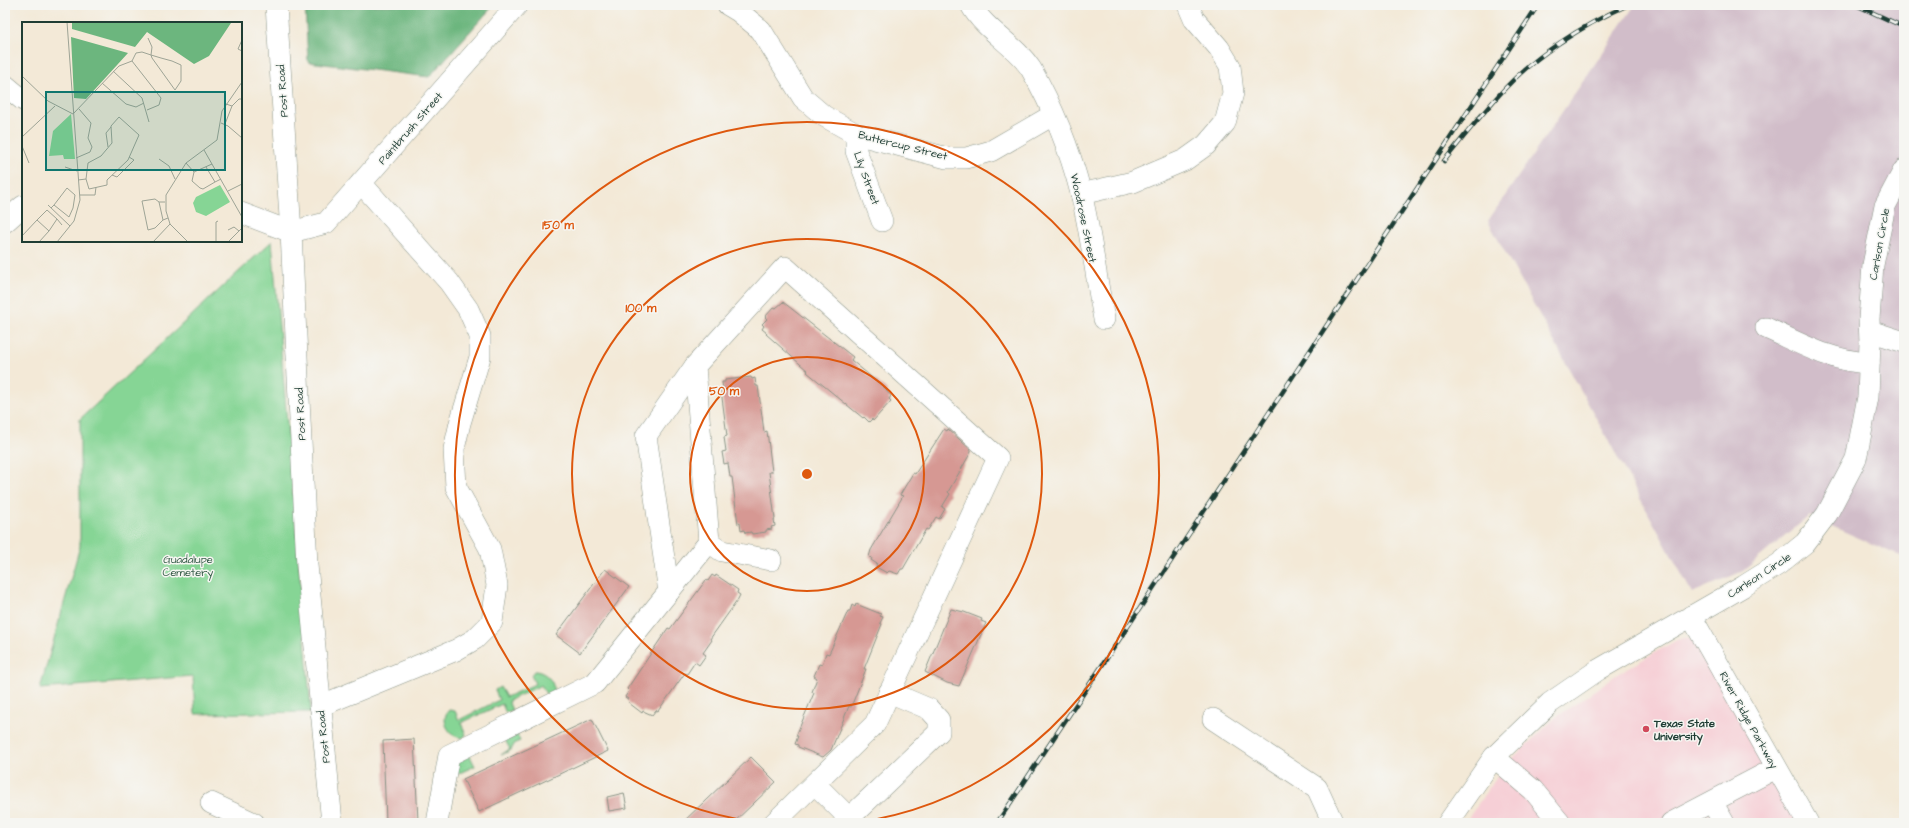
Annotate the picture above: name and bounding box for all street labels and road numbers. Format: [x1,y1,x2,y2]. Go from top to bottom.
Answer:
street label: Post Road [273,64,292,118]
street label: Paintbrush Street [375,89,446,168]
street label: Buttercup Street [857,127,950,164]
street label: Lily Street [849,150,883,208]
street label: Woodrose Street [1067,172,1100,264]
street label: Carlson Circle [1866,207,1893,281]
street label: Post Road [292,387,309,441]
street label: Carlson Circle [1725,549,1794,602]
street label: River Ridge Parkway [1715,669,1781,772]
street label: Post Road [313,710,334,764]

